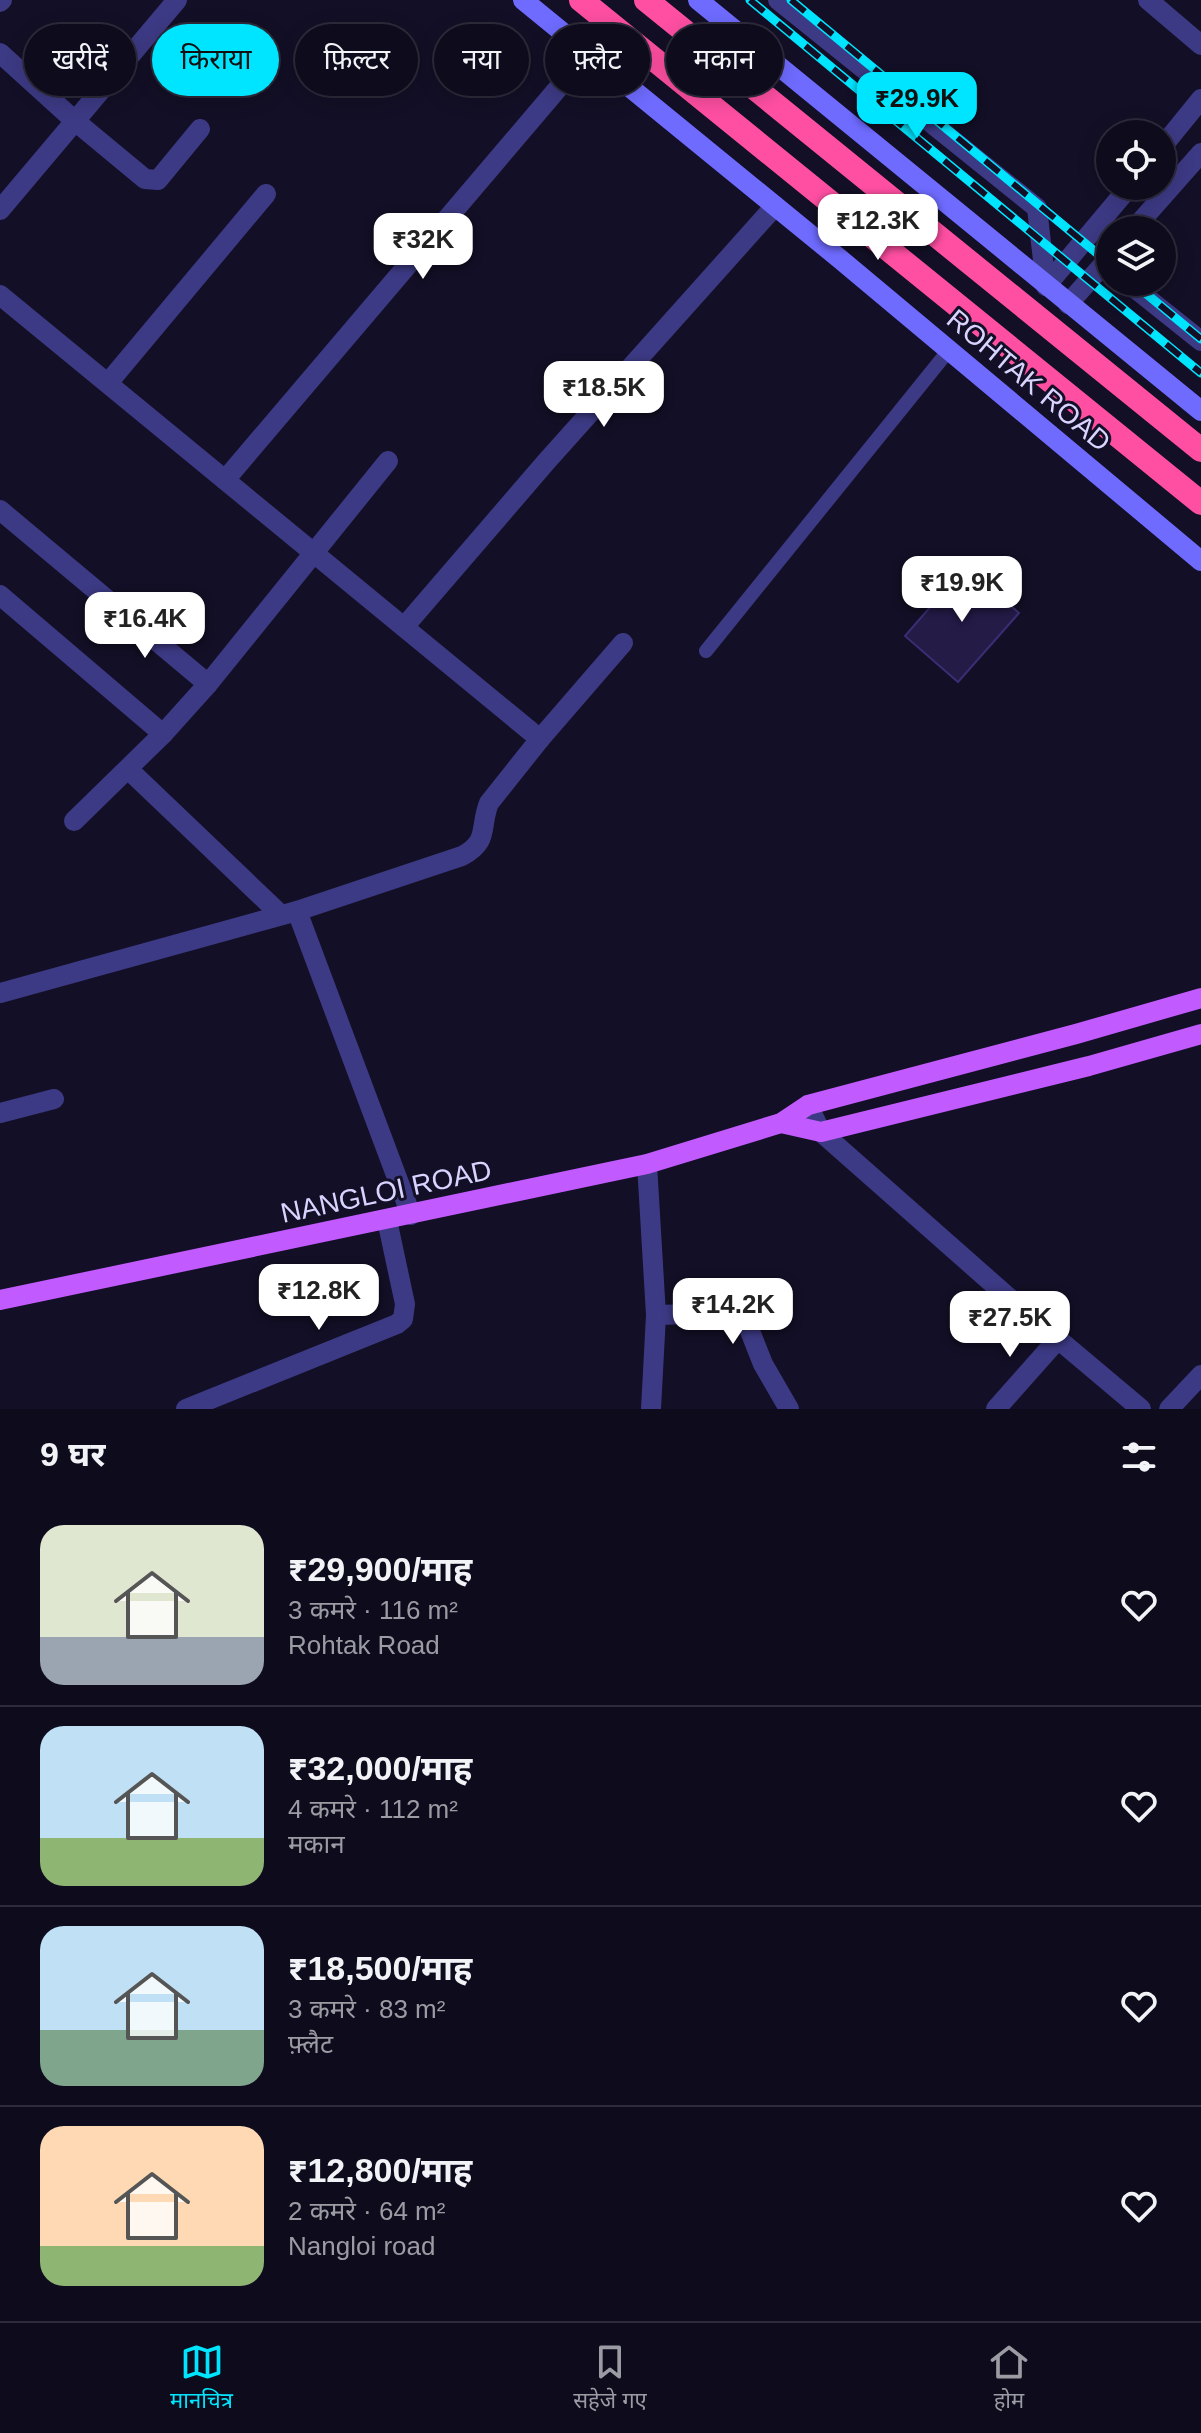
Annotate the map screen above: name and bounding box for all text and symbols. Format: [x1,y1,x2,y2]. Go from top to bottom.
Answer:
chip: खरीदें [24,24,136,96]
chip: किराया [152,24,279,96]
chip: फ़िल्टर [295,24,418,96]
chip: नया [434,24,529,96]
chip: फ़्लैट [545,24,650,96]
chip: मकान [666,24,783,96]
pin: ₹29.9K [852,72,982,140]
text: ₹29.9K [875,83,959,113]
map controls [1096,120,1176,296]
button: locate [1096,120,1176,200]
pin: ₹12.3K [813,194,943,262]
text: ₹12.3K [836,205,920,235]
pin: ₹32K [376,213,470,281]
button: layers [1096,216,1176,296]
text: ₹32K [392,224,454,254]
street label: ROHTAK ROAD [941,303,1117,458]
pin: ₹18.5K [539,361,669,429]
text: ₹18.5K [562,372,646,402]
pin: ₹19.9K [897,556,1027,624]
text: ₹19.9K [920,567,1004,597]
pin: ₹16.4K [80,592,210,660]
text: ₹16.4K [103,603,187,633]
street label: NANGLOI ROAD [278,1154,494,1229]
pin: ₹12.8K [254,1264,384,1332]
text: ₹12.8K [277,1275,361,1305]
pin: ₹14.2K [668,1278,798,1346]
text: ₹14.2K [691,1289,775,1319]
pin: ₹27.5K [945,1291,1075,1359]
text: ₹27.5K [968,1302,1052,1332]
text: 9 घर [40,1435,105,1473]
icon: filters [1117,1435,1161,1479]
text: ₹29,900/माह [288,1550,472,1588]
icon: home [104,1557,200,1653]
icon: heart [1117,1583,1161,1627]
text: 3 कमरे · 116 m² [288,1595,458,1625]
text: Rohtak Road [288,1630,440,1660]
text: ₹32,000/माह [288,1749,472,1787]
icon: home [104,1758,200,1854]
icon: heart [1117,1784,1161,1828]
text: 4 कमरे · 112 m² [288,1794,458,1824]
text: मकान [288,1829,345,1859]
text: ₹18,500/माह [288,1949,472,1987]
icon: home [104,1958,200,2054]
icon: heart [1117,1984,1161,2028]
text: 3 कमरे · 83 m² [288,1994,445,2024]
text: फ़्लैट [288,2029,333,2059]
text: ₹12,800/माह [288,2151,472,2189]
icon: home [104,2158,200,2254]
icon: heart [1117,2184,1161,2228]
text: 2 कमरे · 64 m² [288,2196,445,2226]
text: Nangloi road [288,2231,435,2261]
tab: मानचित्र [170,2340,233,2417]
tab: सहेजे गए [573,2340,647,2417]
tab: होम [987,2340,1031,2417]

